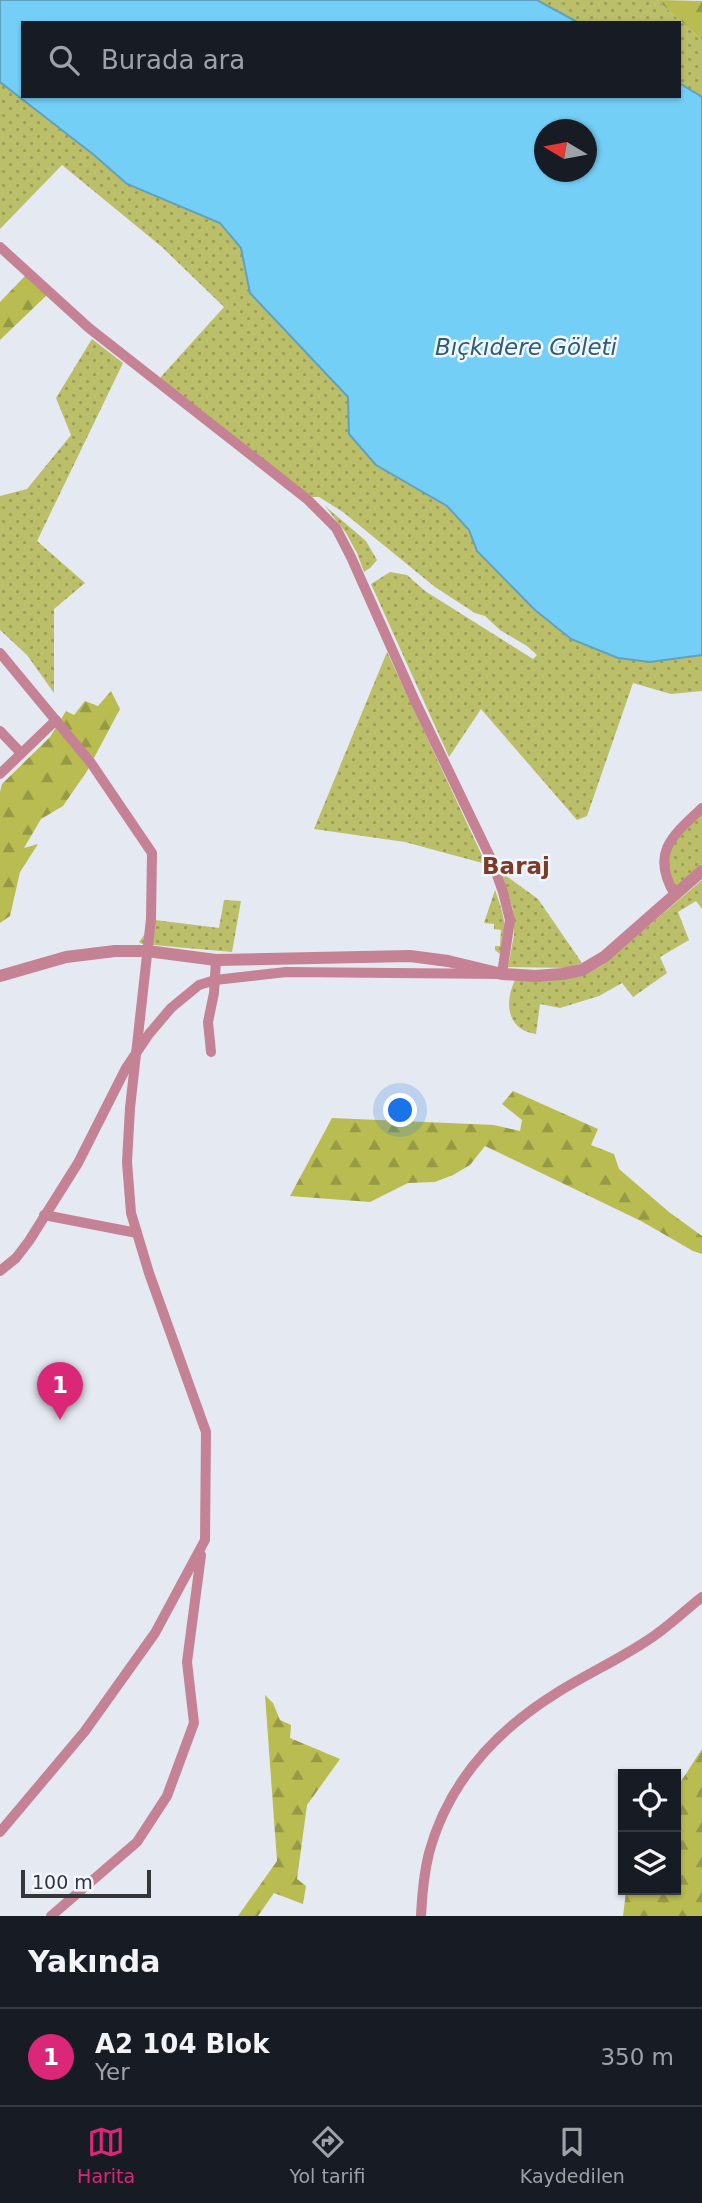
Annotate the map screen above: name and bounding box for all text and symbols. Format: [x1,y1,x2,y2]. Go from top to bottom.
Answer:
search box [21,21,681,98]
icon: search [45,41,83,79]
text: Burada ara [101,45,245,75]
north arrow [534,119,597,182]
water label: Bıçkıdere Göleti [435,334,618,360]
district label: Baraj [482,853,550,879]
your location [383,1093,417,1127]
pin: 1 [37,1362,83,1420]
map controls [618,1769,681,1895]
button: locate [618,1769,681,1832]
button: layers [618,1832,681,1895]
scale bar [21,1867,150,1899]
text: 100 m [32,1871,93,1893]
text: Yakında [28,1944,161,1979]
text: A2 104 Blok [95,2029,269,2059]
text: 1 [43,2044,59,2070]
text: 350 m [600,2044,674,2070]
text: Yer [95,2059,130,2085]
tab: Harita [77,2123,135,2187]
tab: Yol tarifi [289,2123,366,2187]
tab: Kaydedilen [520,2123,625,2187]

